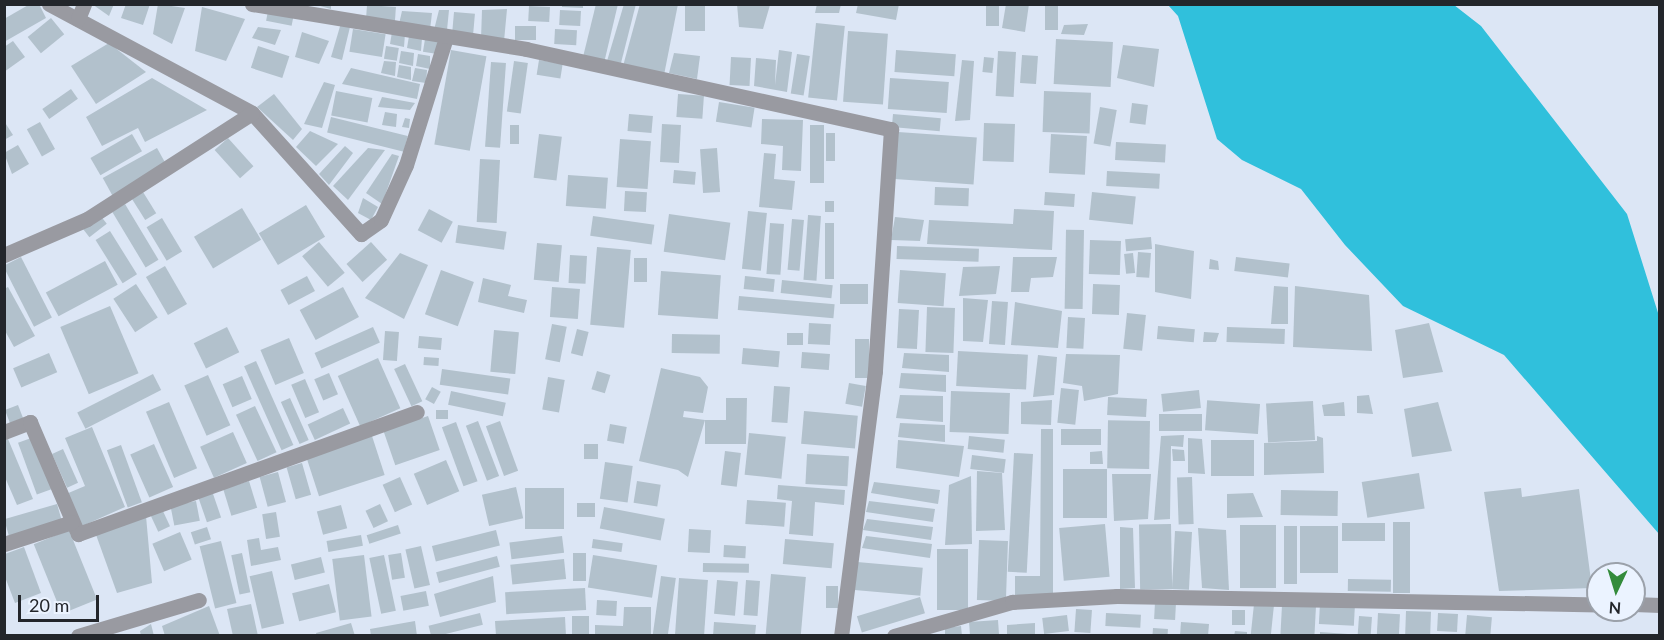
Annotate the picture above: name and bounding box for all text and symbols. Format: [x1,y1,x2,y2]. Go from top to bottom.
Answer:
north arrow [1586,562,1646,622]
scale bar [21,583,102,621]
text: 20 m [29,594,69,616]
text: N [1608,599,1622,618]

